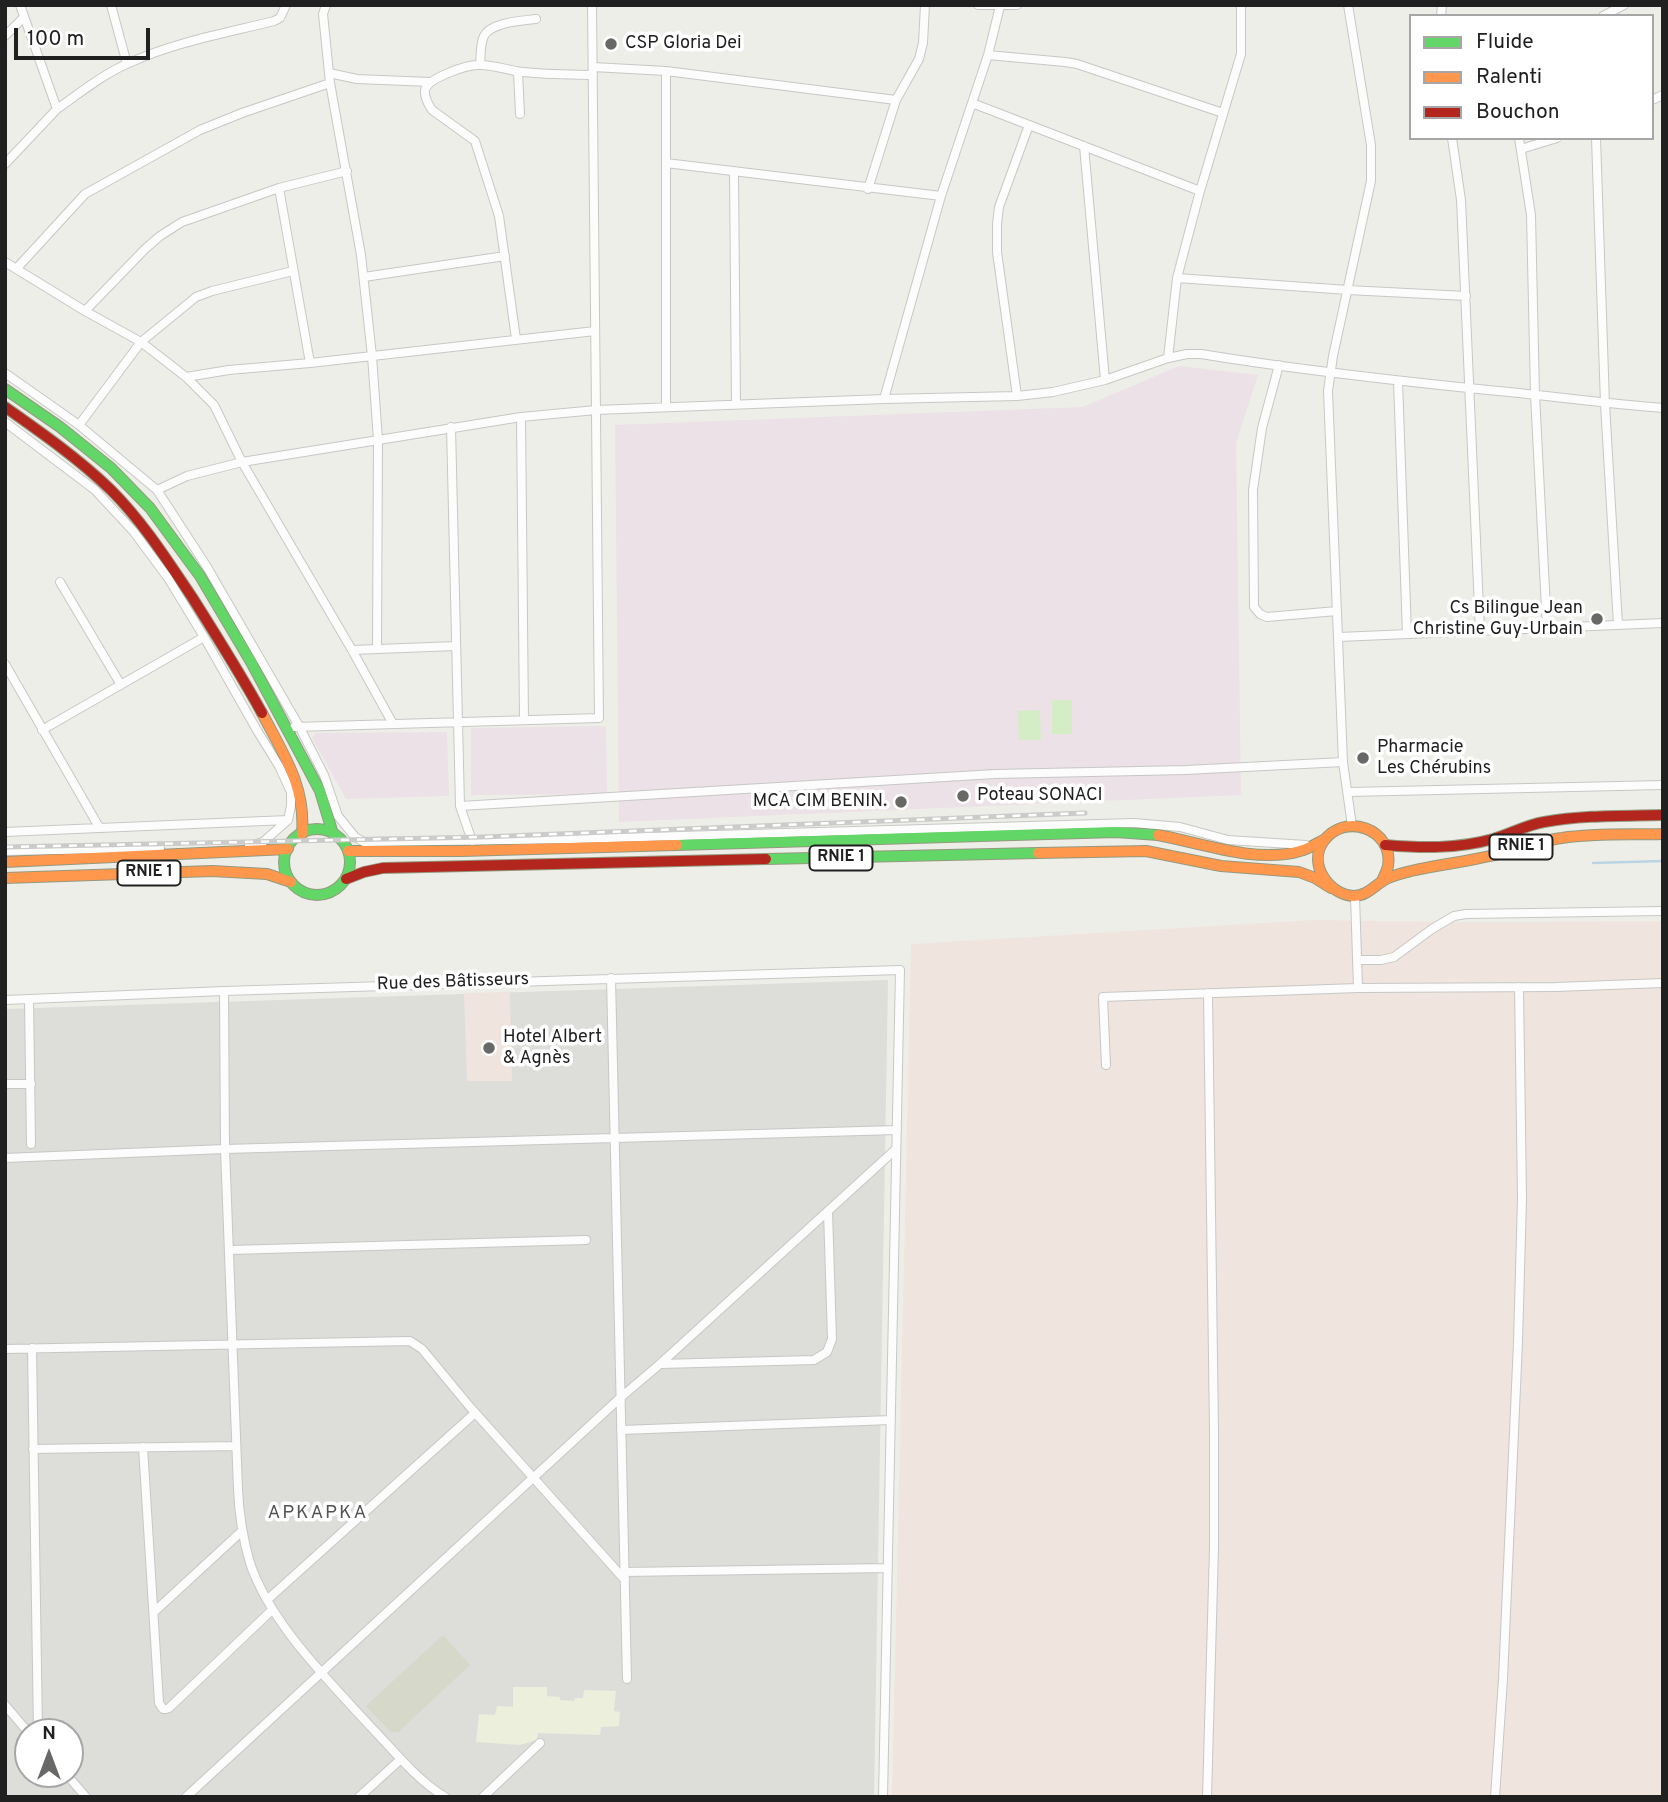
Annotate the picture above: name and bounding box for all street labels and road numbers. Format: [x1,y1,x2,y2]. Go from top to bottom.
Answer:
road number: RNIE 1 [1490,834,1552,860]
road number: RNIE 1 [810,846,872,870]
road number: RNIE 1 [118,860,180,886]
street label: Rue des Bâtisseurs [377,970,529,996]

